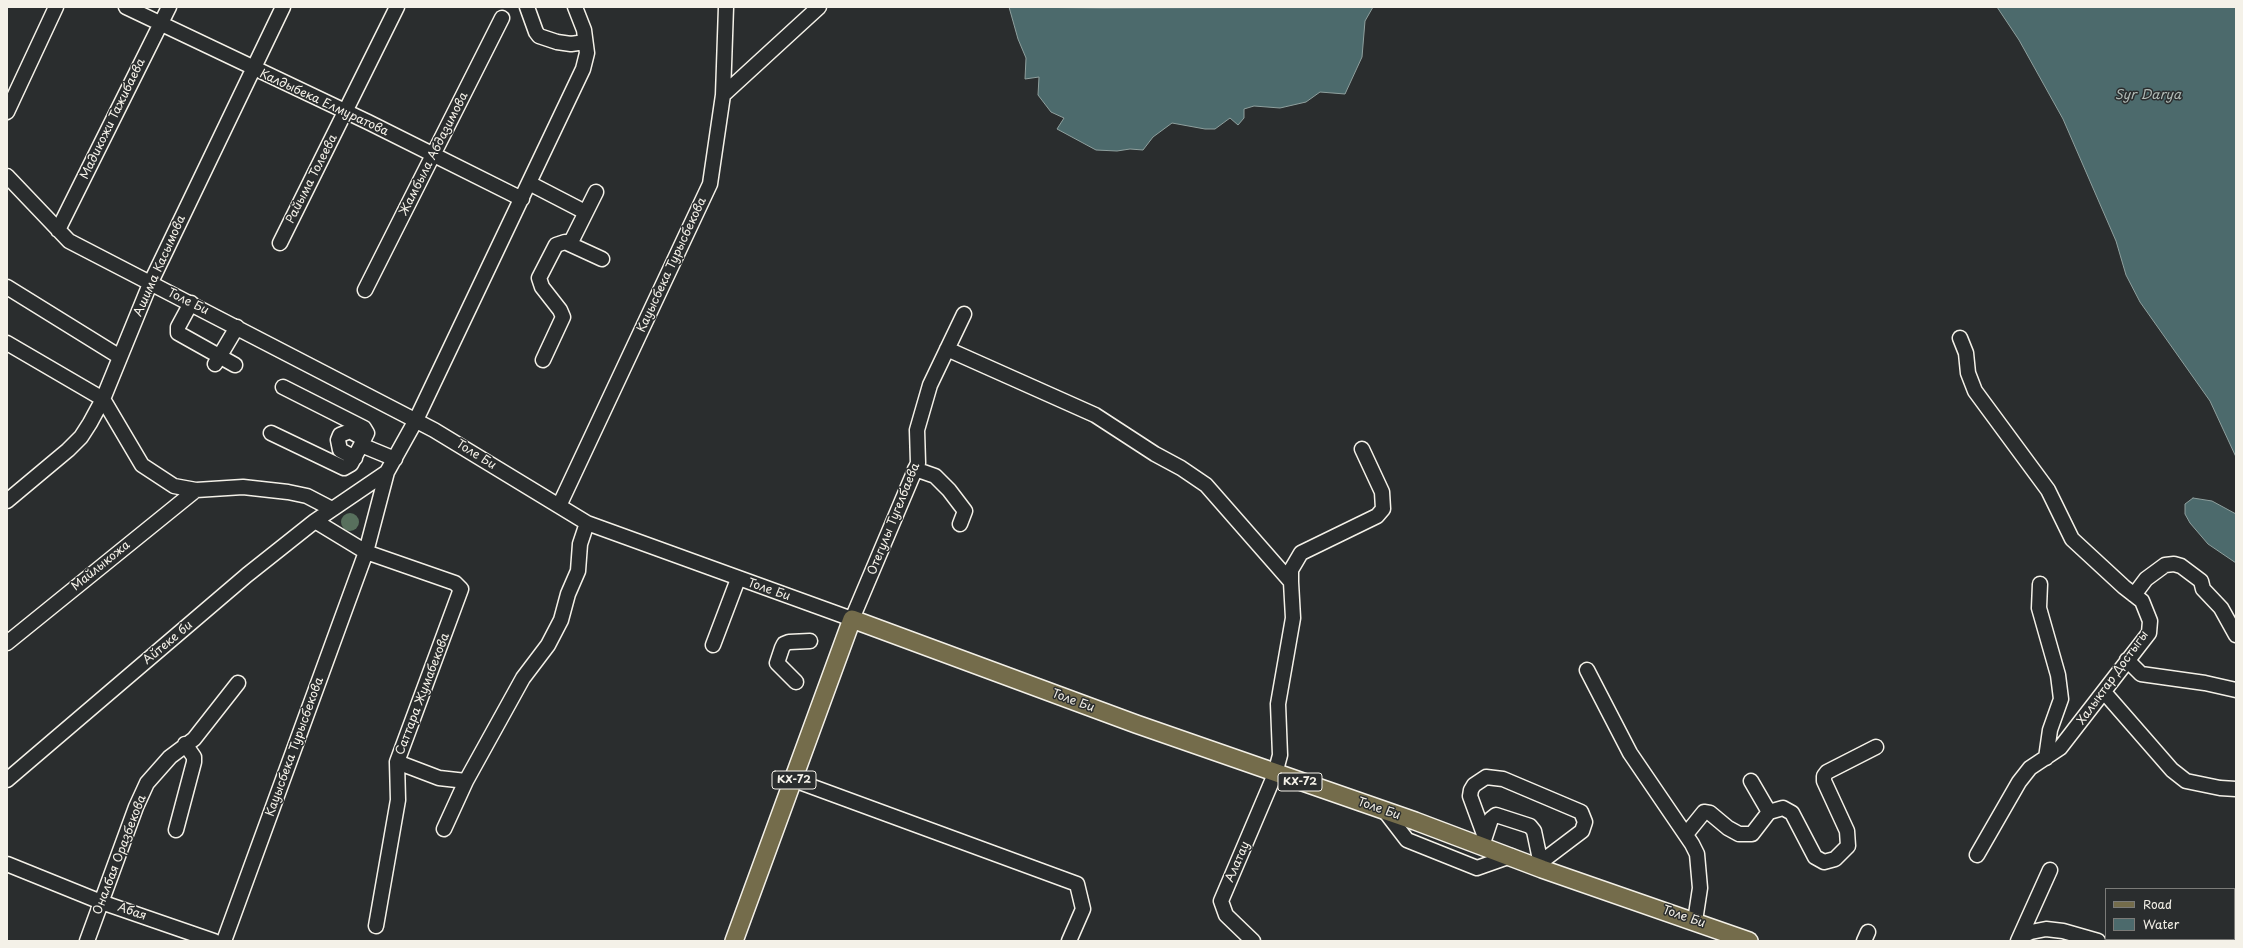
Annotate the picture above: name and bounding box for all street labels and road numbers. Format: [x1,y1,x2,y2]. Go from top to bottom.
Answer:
street label: Мадикожи Тажибаева [77,56,149,182]
street label: Калдыбека Елмуратова [257,67,391,139]
street label: Жамбыла Абдазимова [397,90,471,218]
street label: Райыма Толеева [283,132,341,226]
street label: Кауысбека Турысбекова [634,195,710,335]
street label: Ашима Касымова [131,213,189,319]
street label: Толе Би [165,286,211,318]
street label: Толе Би [454,437,498,473]
street label: Отегулы Тугелбаева [865,461,923,577]
street label: Майлыкожа [69,538,133,594]
street label: Толе Би [746,576,792,604]
street label: Айтеке би [140,618,196,668]
street label: Халыктар Достыгы [2074,628,2152,728]
street label: Саттара Жумабекова [393,631,453,757]
street label: Кауысбека Турысбекова [263,675,327,819]
street label: Толе Би [1050,687,1096,715]
road number: КХ-72 [772,771,816,789]
road number: КХ-72 [1278,773,1322,791]
street label: Оналбая Оразбекова [90,793,150,917]
street label: Толе Би [1356,795,1402,823]
street label: Алатау [1223,839,1253,885]
street label: Абая [116,900,148,924]
street label: Толе Би [1661,903,1707,931]

